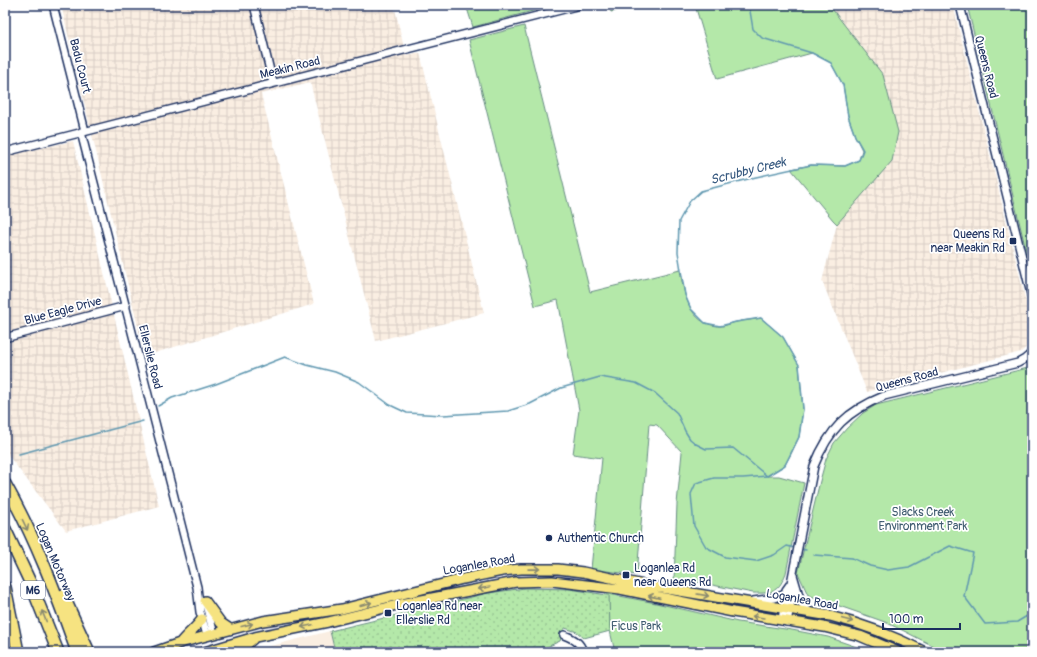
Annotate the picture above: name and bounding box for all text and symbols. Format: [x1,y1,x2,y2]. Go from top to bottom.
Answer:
street label: Queens Road [971,34,1001,100]
street label: Badu Court [66,37,94,95]
street label: Meakin Road [258,53,322,83]
water label: Scrubby Creek [709,154,789,188]
place label: Queens Rd near Meakin Rd [930,227,1005,256]
marker: Queens Rd near Meakin Rd [1008,236,1018,246]
street label: Blue Eagle Drive [23,294,103,328]
street label: Ellerslie Road [135,323,165,391]
street label: Queens Road [874,364,940,396]
park label: Slacks Creek Environment Park [878,505,968,534]
one-way arrow [22,518,29,530]
street label: Logan Motorway [32,521,78,603]
place label: Authentic Church [557,531,644,546]
marker: Authentic Church [544,533,554,543]
street label: Loganlea Road [442,551,516,579]
place label: Loganlea Rd near Queens Rd [634,561,712,590]
one-way arrow [527,565,540,573]
marker: Loganlea Rd near Queens Rd [621,570,631,580]
road number: M6 [21,581,45,599]
one-way arrow [478,584,491,592]
street label: Loganlea Road [765,586,839,614]
one-way arrow [696,591,709,599]
one-way arrow [648,592,661,600]
one-way arrow [359,599,372,607]
place label: Loganlea Rd near Ellerslie Rd [396,599,483,628]
scale bar [883,605,960,631]
marker: Loganlea Rd near Ellerslie Rd [383,608,393,618]
one-way arrow [40,610,48,622]
one-way arrow [752,612,765,620]
text: 100 m [889,612,924,627]
one-way arrow [840,617,853,624]
park label: Ficus Park [611,619,661,634]
one-way arrow [240,621,253,629]
one-way arrow [301,623,314,631]

